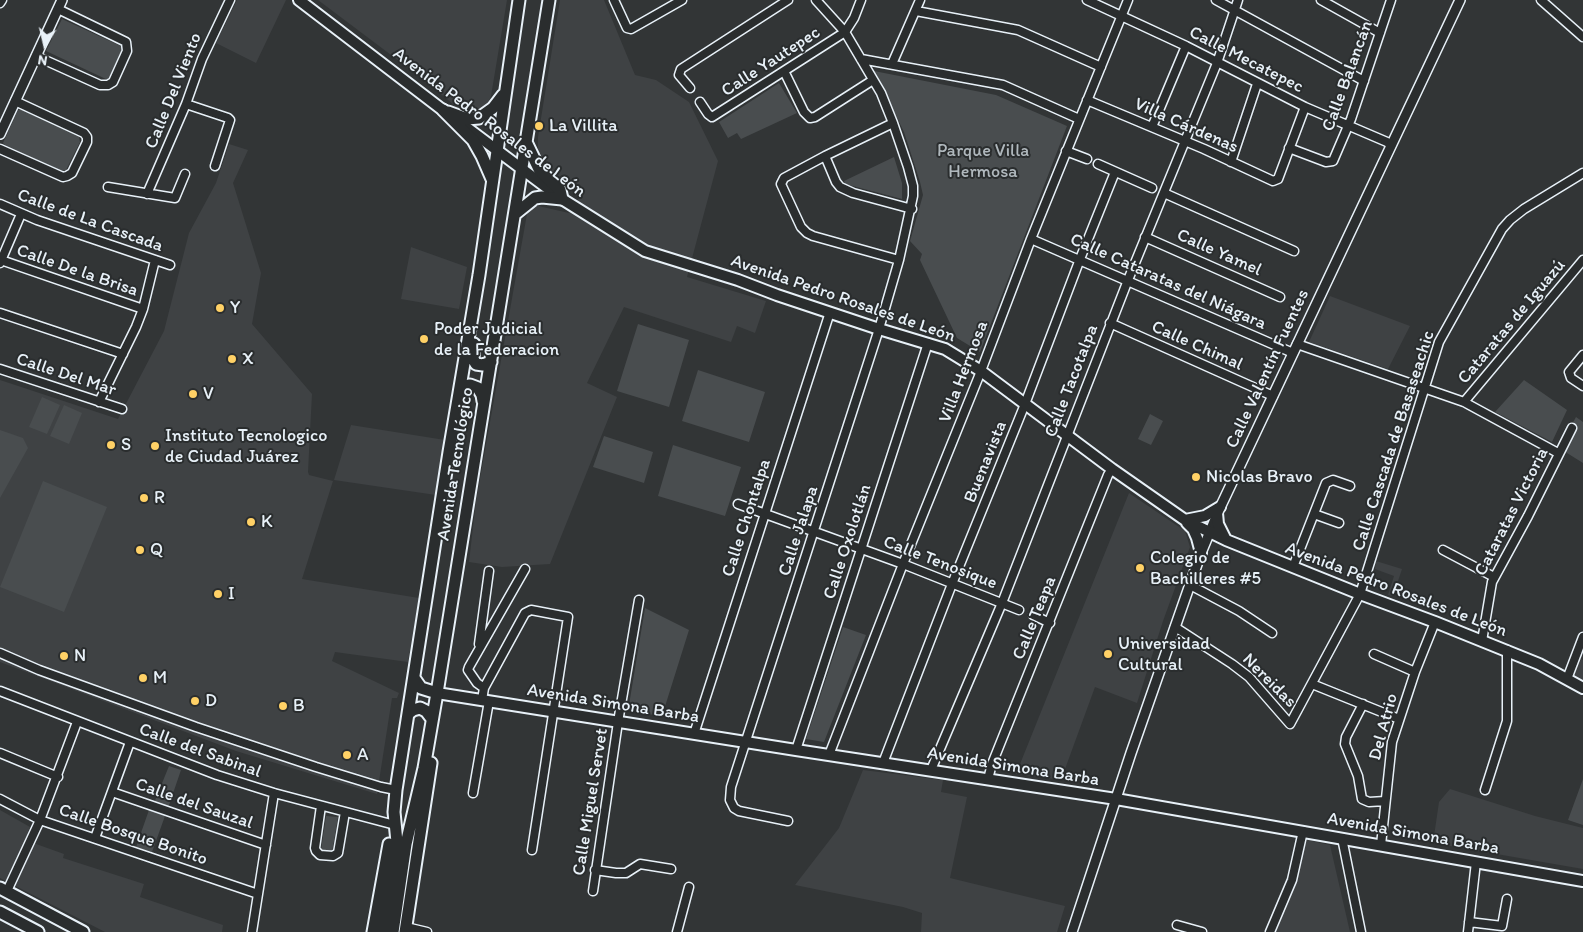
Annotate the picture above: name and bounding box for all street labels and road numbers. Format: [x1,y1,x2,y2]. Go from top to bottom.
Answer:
street label: Calle Balancán [1318,18,1378,134]
street label: Calle Yautepec [718,22,824,102]
street label: Calle Mecatepec [1185,22,1307,98]
street label: Calle Del Viento [141,30,207,152]
street label: Avenida Pedro Rosales de León [388,43,590,203]
street label: Villa Cárdenas [1131,93,1241,159]
street label: Calle de La Cascada [14,185,166,257]
street label: Calle Yamel [1173,225,1265,281]
street label: Calle Cataratas del Niágara [1067,229,1269,335]
street label: Calle De la Brisa [13,240,141,302]
street label: Avenida Pedro Rosales de León [728,250,958,348]
street label: Cataratas de Iguazú [1454,255,1570,389]
street label: Calle Valentín Fuentes [1222,286,1314,452]
street label: Calle Chimal [1148,316,1246,376]
street label: Villa Hermosa [935,318,993,426]
street label: Calle Tacotalpa [1041,322,1103,440]
street label: Calle Cascada de Basaseachic [1348,328,1440,554]
street label: Calle Del Mar [13,349,119,401]
street label: Avenida Tecnológico [433,386,479,542]
street label: Buenavista [960,418,1012,506]
street label: Cataratas Victoria [1470,444,1554,580]
street label: Calle Chontalpa [718,456,776,580]
street label: Calle Oxolotlán [819,482,877,602]
street label: Calle Jalapa [774,483,824,579]
street label: Calle Tenosique [880,531,1000,595]
street label: Avenida Pedro Rosales de León [1282,538,1510,642]
street label: Calle Teapa [1008,573,1062,663]
street label: Nereidas [1237,649,1301,713]
street label: Avenida Simona Barba [525,680,701,728]
street label: Del Atrio [1365,691,1403,763]
street label: Calle del Sabinal [136,719,264,783]
street label: Calle Miguel Servet [569,727,613,877]
street label: Avenida Simona Barba [925,743,1101,791]
street label: Calle del Sauzal [132,774,256,834]
street label: Calle Bosque Bonito [56,799,210,871]
street label: Avenida Simona Barba [1325,808,1501,860]

